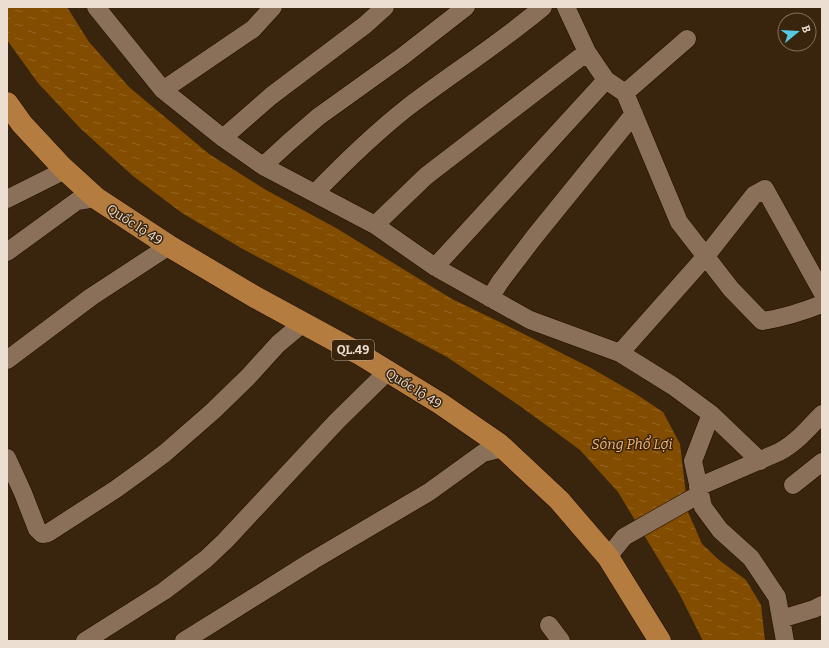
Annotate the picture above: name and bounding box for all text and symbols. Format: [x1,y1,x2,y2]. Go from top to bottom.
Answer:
north arrow [777,12,817,52]
text: B [799,24,813,34]
street label: Quốc lộ 49 [104,201,165,248]
road number: QL.49 [332,340,374,360]
street label: Quốc lộ 49 [383,365,445,412]
water label: Sông Phổ Lợi [592,435,672,453]

